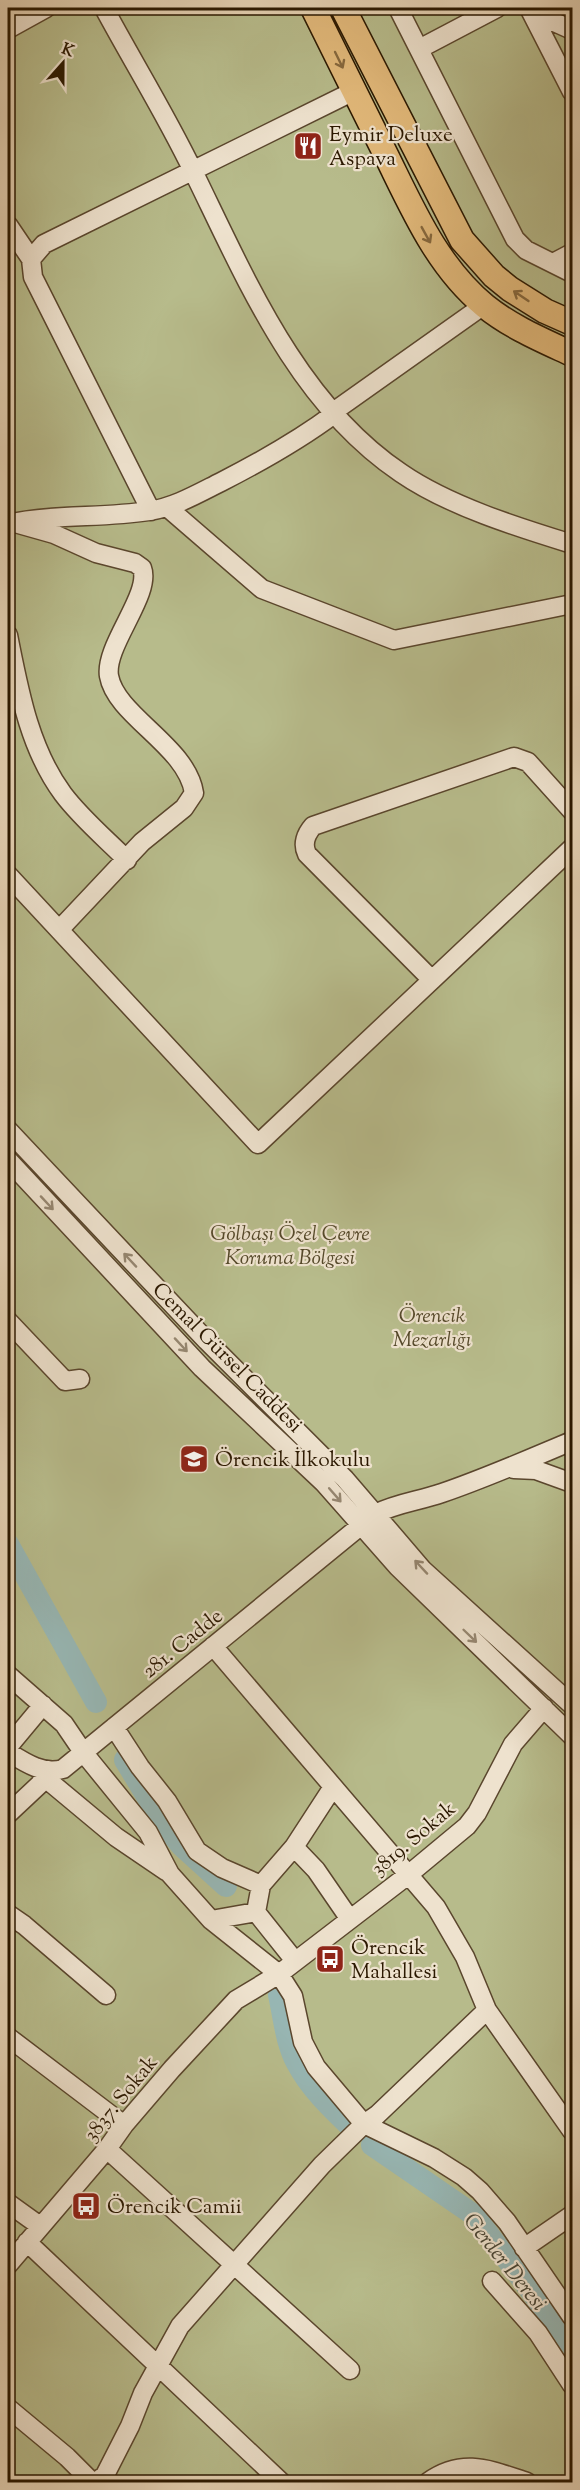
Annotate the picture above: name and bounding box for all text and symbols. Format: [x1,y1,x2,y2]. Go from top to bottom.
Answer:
north arrow [33,33,93,93]
text: K [58,39,77,64]
one-way arrow [334,50,345,68]
place label: Eymir Deluxe Aspava [329,121,453,175]
restaurant icon: Eymir Deluxe Aspava [292,130,324,162]
one-way arrow [421,225,432,243]
one-way arrow [513,290,530,302]
one-way arrow [40,1195,54,1210]
park label: Gölbaşı Özel Çevre Koruma Bölgesi [210,1220,370,1274]
one-way arrow [123,1253,138,1268]
street label: Cemal Gürsel Caddesi [144,1276,309,1441]
park label: Örencik Mezarlığı [393,1302,471,1356]
one-way arrow [173,1337,188,1352]
school or university icon: Örencik İlkokulu [178,1443,210,1475]
place label: Örencik İlkokulu [215,1446,370,1476]
one-way arrow [328,1488,342,1503]
one-way arrow [414,1559,428,1574]
street label: 281. Cadde [136,1603,230,1687]
one-way arrow [462,1629,477,1644]
street label: 3819. Sokak [365,1795,464,1884]
place label: Örencik Mahallesi [351,1934,438,1988]
bus stop icon: Örencik Mahallesi [314,1943,346,1975]
street label: 3837. Sokak [77,2049,166,2149]
bus stop icon: Örencik Camii [70,2190,102,2222]
place label: Örencik Camii [107,2193,242,2223]
water label: Gerder Deresi [454,2207,553,2319]

